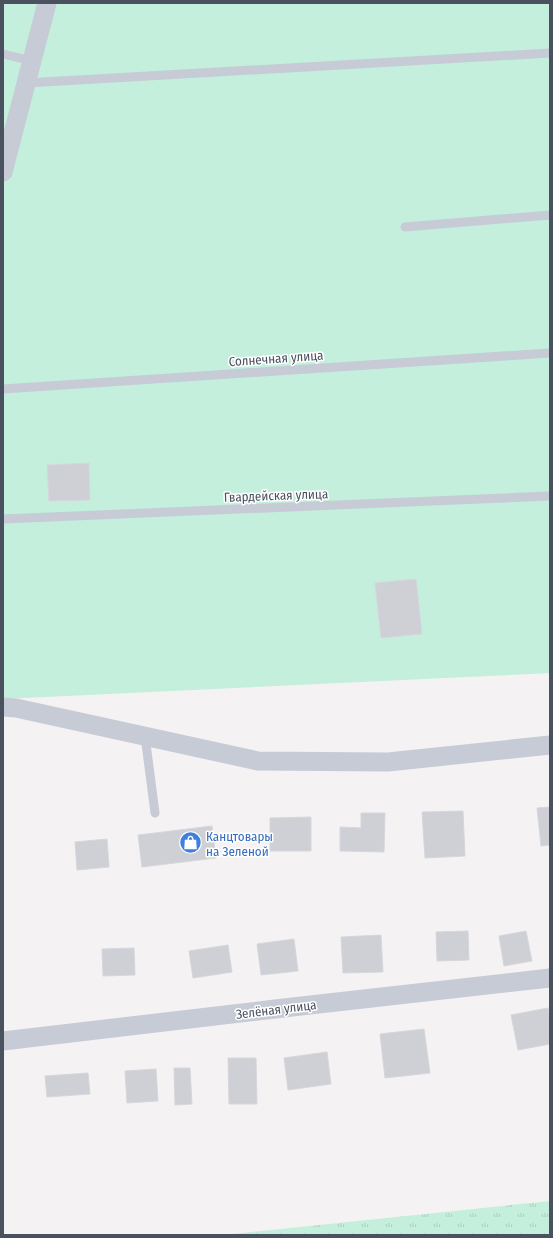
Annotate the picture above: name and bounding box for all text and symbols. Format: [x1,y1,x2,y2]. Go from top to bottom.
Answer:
street label: Солнечная улица [228,348,324,369]
street label: Гвардейская улица [224,486,328,505]
place label: Канцтовары на Зеленой [206,829,273,859]
shop icon: Канцтовары на Зеленой [177,830,203,856]
street label: Зелёная улица [235,997,317,1022]

